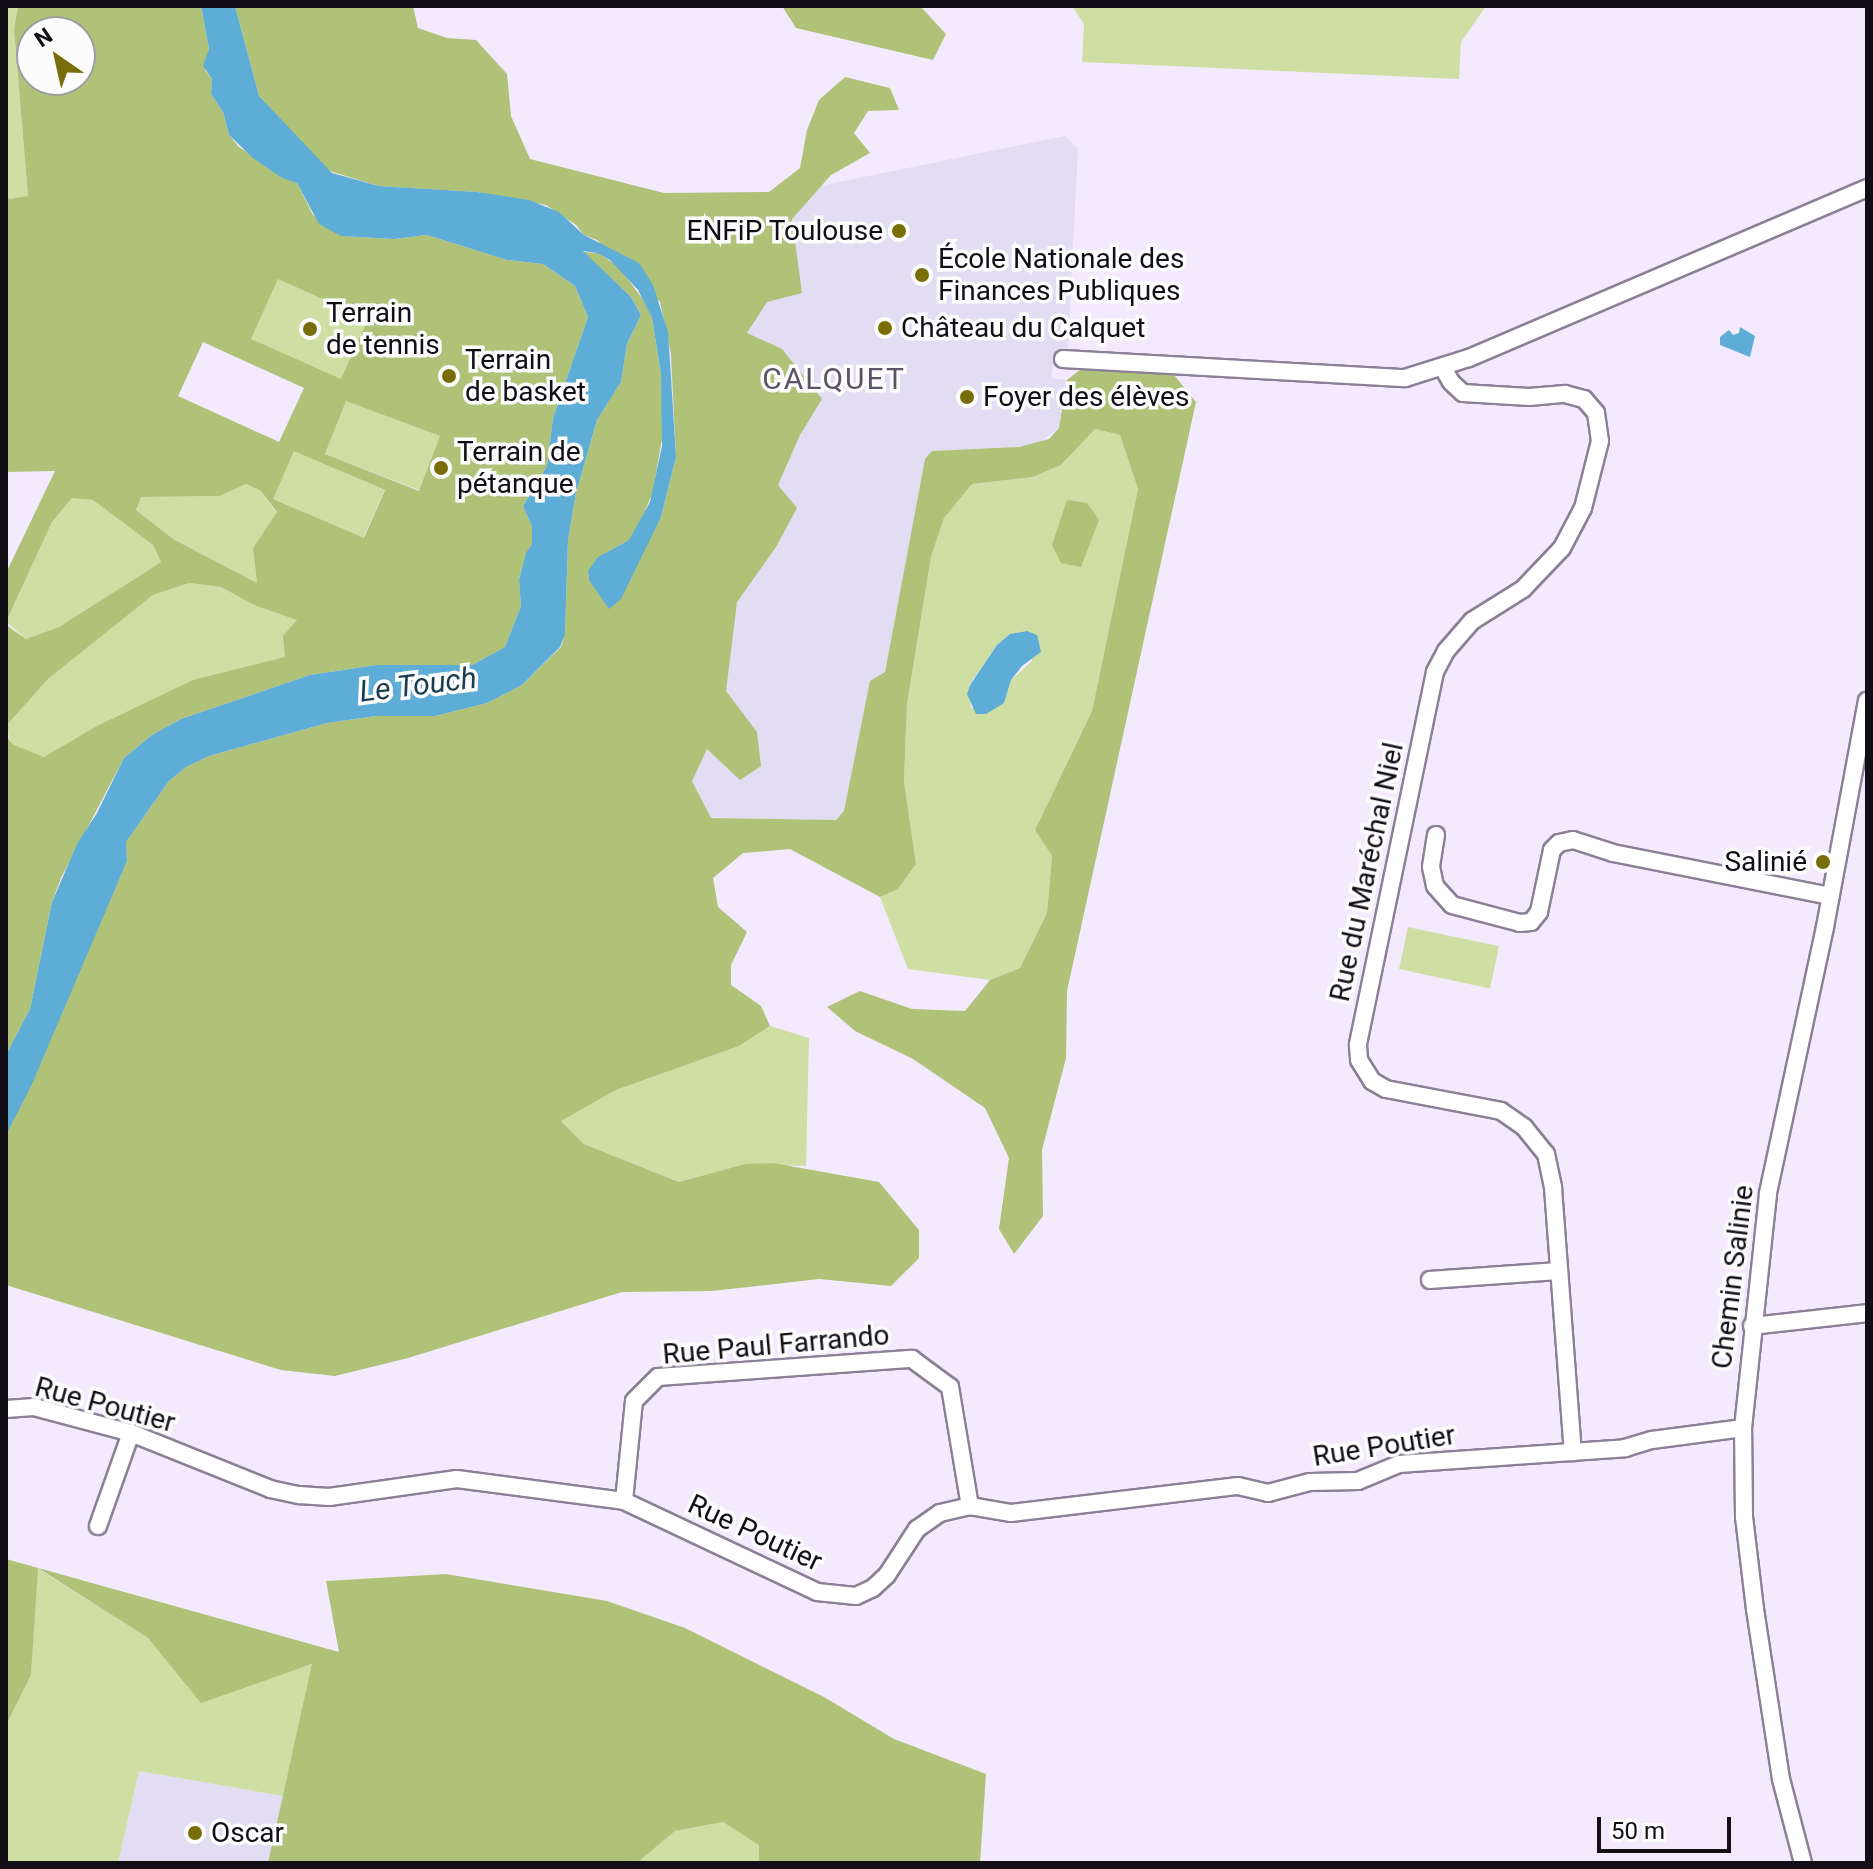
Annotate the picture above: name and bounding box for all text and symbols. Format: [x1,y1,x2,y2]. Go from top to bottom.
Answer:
north arrow [16,16,96,96]
text: N [30,23,57,52]
place label: ENFiP Toulouse [686,214,883,248]
marker: ENFiP Toulouse [890,222,908,240]
place label: École Nationale des Finances Publiques [938,242,1184,308]
marker: École Nationale des Finances Publiques [913,266,931,284]
place label: Terrain de tennis [326,296,440,362]
place label: Château du Calquet [901,311,1145,345]
marker: Château du Calquet [876,319,894,337]
marker: Terrain de tennis [301,320,319,338]
place label: Terrain de basket [465,343,586,409]
district label: CALQUET [762,361,906,397]
marker: Terrain de basket [440,367,458,385]
place label: Foyer des élèves [983,380,1189,414]
marker: Foyer des élèves [958,388,976,406]
place label: Terrain de pétanque [457,435,581,501]
marker: Terrain de pétanque [432,459,450,477]
water label: Le Touch [357,660,479,710]
street label: Rue du Maréchal Niel [1323,739,1411,1005]
place label: Salinié [1724,845,1807,879]
marker: Salinié [1814,853,1832,871]
street label: Chemin Salinie [1705,1183,1761,1371]
street label: Rue Paul Farrando [661,1318,891,1372]
street label: Rue Poutier [31,1370,179,1440]
street label: Rue Poutier [1310,1418,1458,1474]
street label: Rue Poutier [683,1487,827,1579]
scale bar [1601,1801,1735,1851]
place label: Oscar [211,1816,284,1850]
text: 50 m [1611,1817,1665,1845]
marker: Oscar [186,1824,204,1842]

